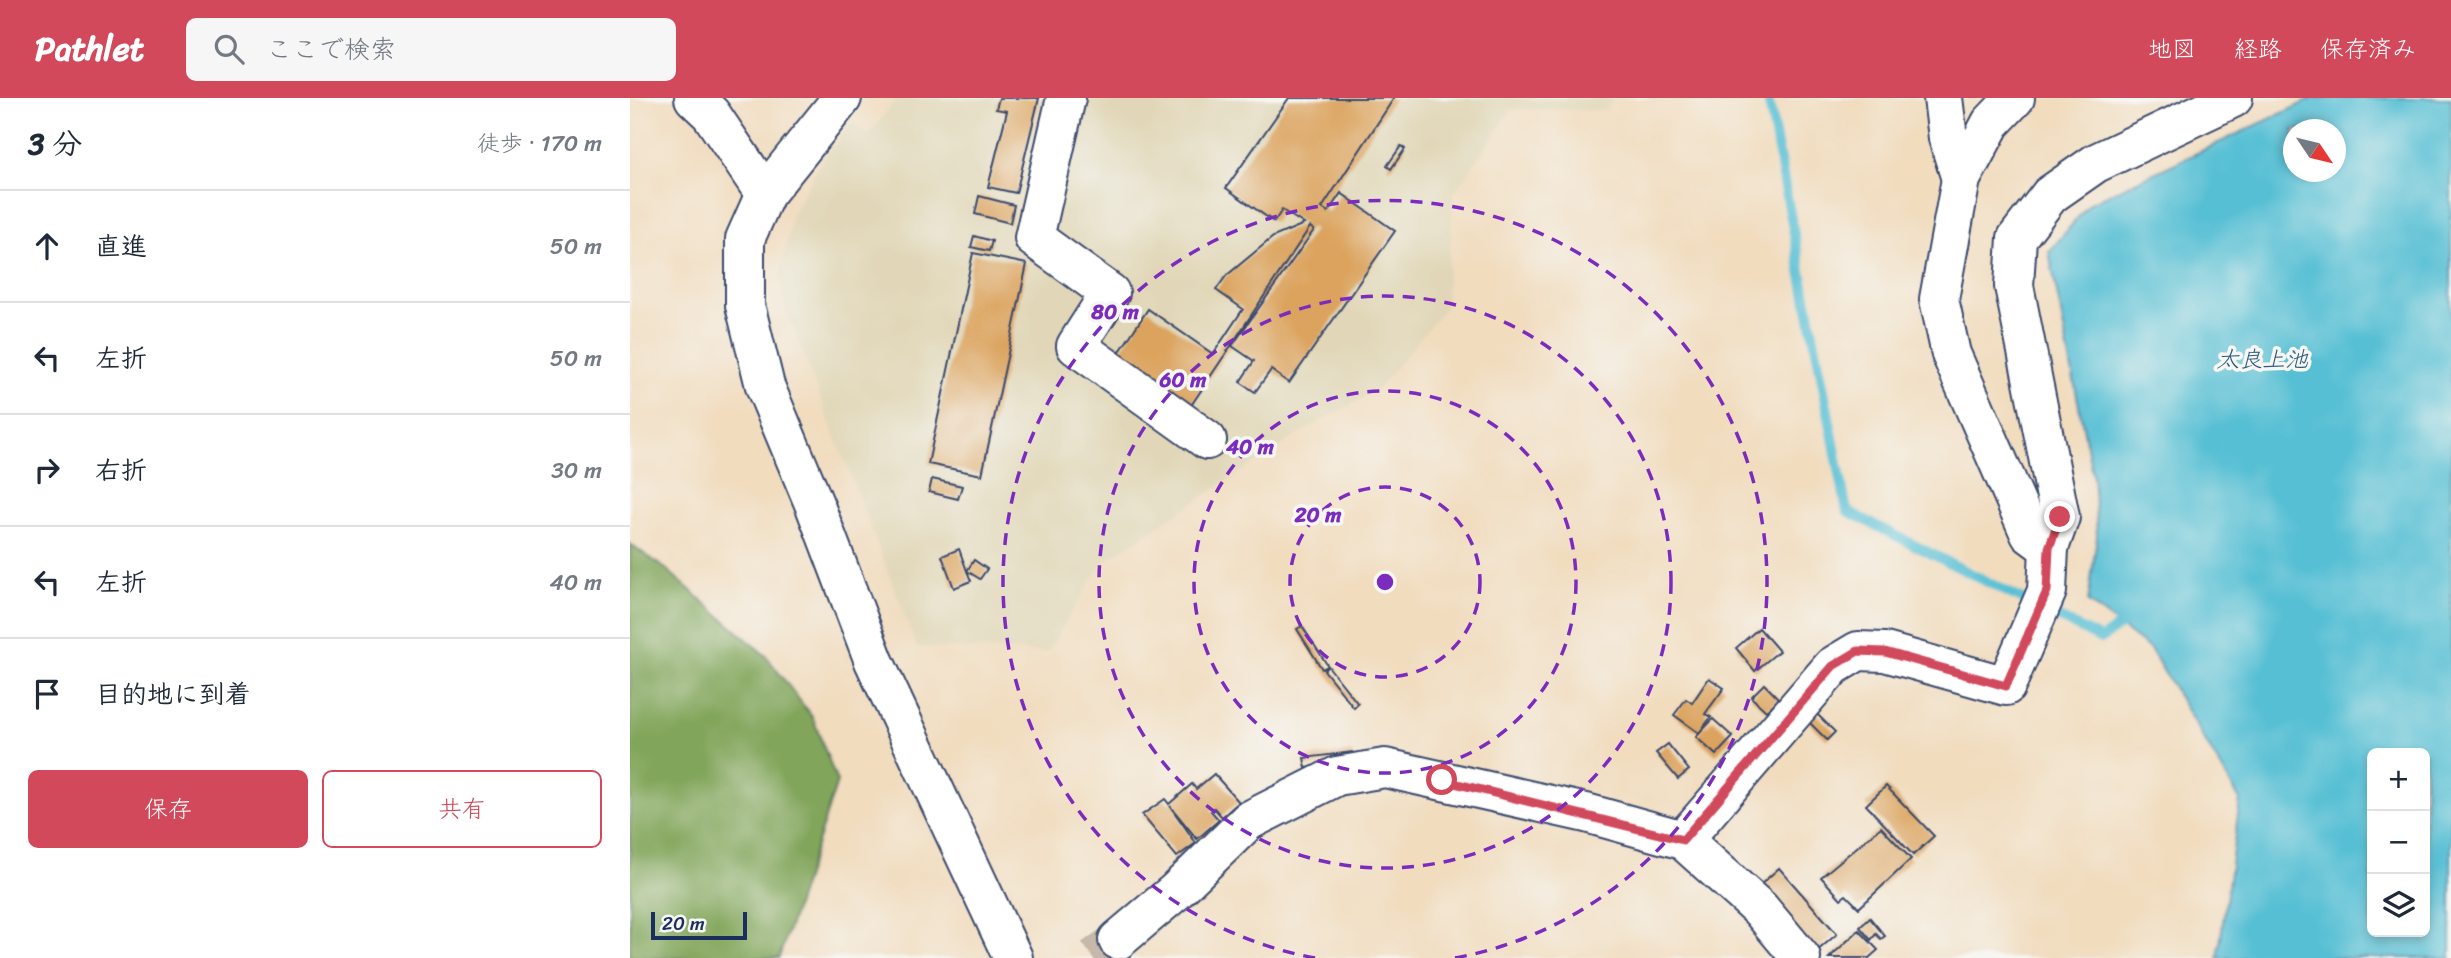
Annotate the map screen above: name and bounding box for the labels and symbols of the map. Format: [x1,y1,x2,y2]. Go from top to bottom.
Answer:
north arrow [2283,119,2346,182]
text: 80 m [1090,293,1140,331]
water label: 太良上池 [2216,339,2309,380]
text: 60 m [1159,361,1207,399]
text: 40 m [1225,428,1275,466]
text: 20 m [1294,496,1342,534]
route end [2044,501,2075,532]
centre of rings [1373,570,1397,594]
route start [1426,764,1457,795]
scale bar [651,909,747,941]

